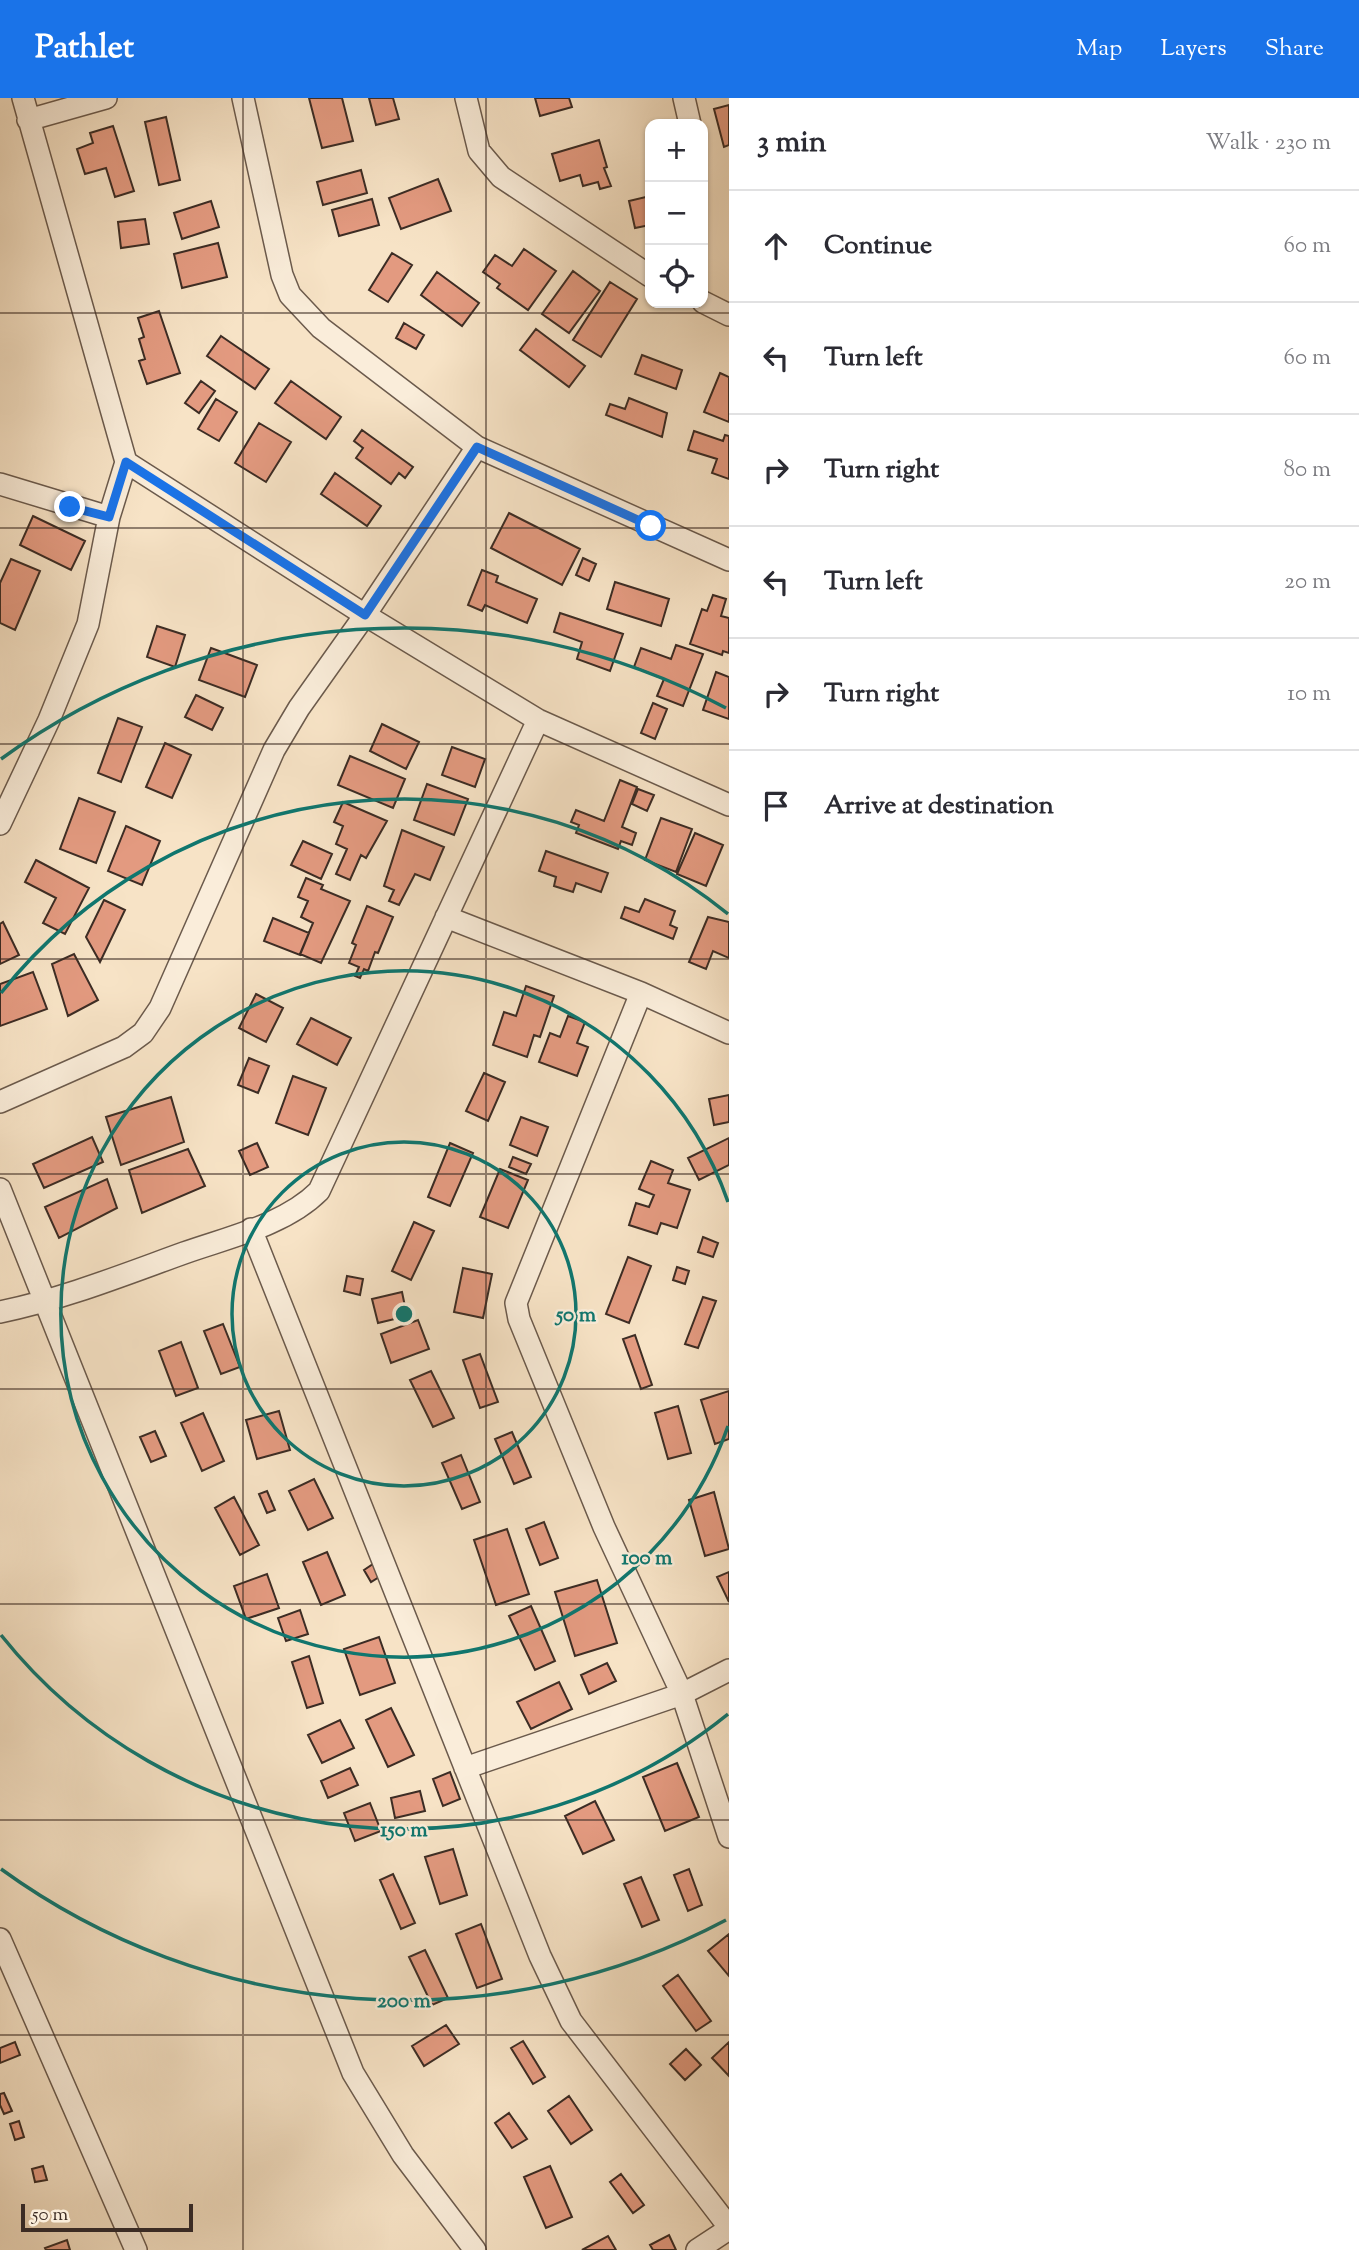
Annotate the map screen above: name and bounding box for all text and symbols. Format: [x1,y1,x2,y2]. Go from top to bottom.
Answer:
text: Pathlet [35,25,134,73]
text: Map [1076,32,1122,66]
text: Layers [1160,32,1227,66]
text: Share [1265,32,1324,66]
map controls [645,119,708,308]
button: + [645,119,708,182]
text: 3 min [757,122,827,165]
text: Walk · 230 m [1205,127,1331,160]
button: − [645,182,708,245]
icon: ahead [757,227,795,265]
text: Continue [824,228,932,265]
text: 60 m [1283,230,1331,263]
button: locate [645,245,708,308]
icon: left [757,339,795,377]
text: Turn left [824,340,923,377]
text: 60 m [1283,342,1331,375]
icon: right [757,451,795,489]
text: Turn right [824,452,939,489]
text: 80 m [1283,454,1331,487]
route end [54,491,85,522]
route start [635,510,666,541]
icon: left [757,563,795,601]
text: Turn left [824,564,923,601]
text: 20 m [1284,566,1331,599]
icon: right [757,675,795,713]
text: Turn right [824,676,939,713]
text: 10 m [1287,678,1331,711]
icon: arrive [757,787,795,825]
text: Arrive at destination [824,788,1054,825]
text: 50 m [554,1301,597,1331]
centre of rings [392,1302,416,1326]
text: 100 m [622,1544,673,1574]
text: 150 m [380,1816,428,1846]
text: 200 m [377,1987,432,2017]
scale bar [21,2201,192,2233]
text: 50 m [32,2202,68,2229]

